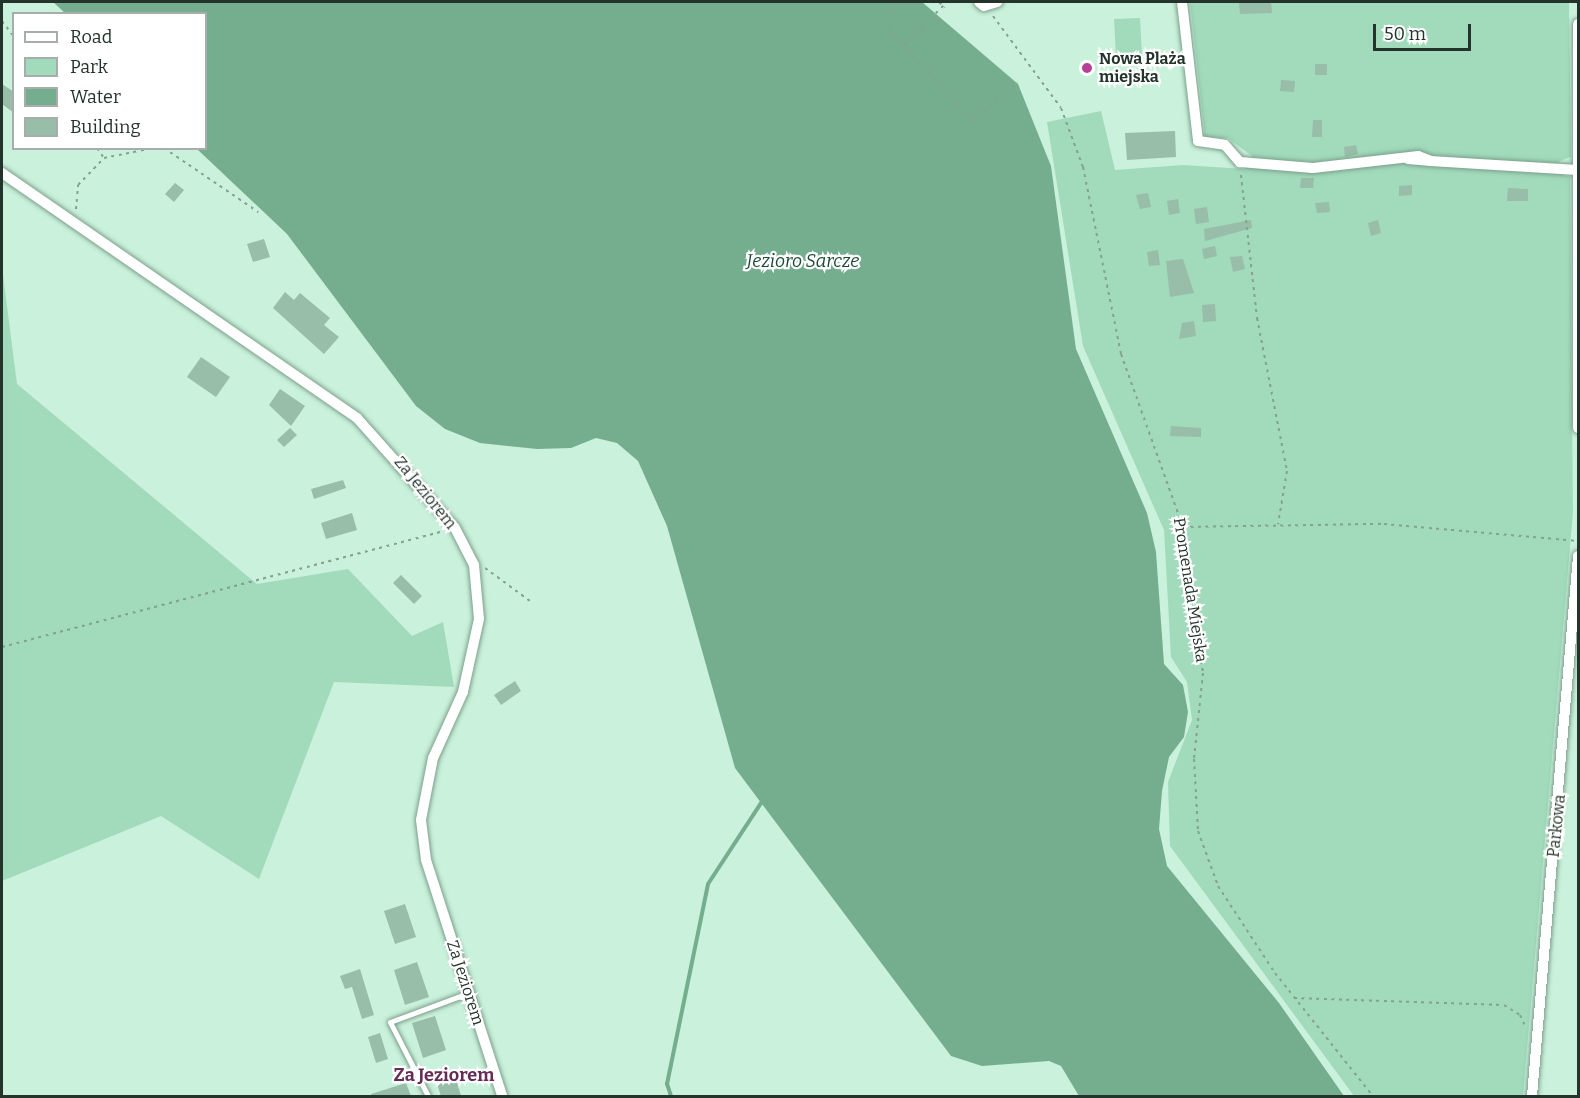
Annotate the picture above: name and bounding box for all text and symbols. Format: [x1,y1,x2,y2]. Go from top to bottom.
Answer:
legend [12,12,207,150]
scale bar [1376,12,1474,50]
text: 50 m [1384,23,1426,45]
text: Road [70,26,112,48]
place label: Nowa Plaża miejska [1099,49,1186,87]
text: Park [70,56,108,78]
marker: Nowa Plaża miejska [1080,61,1094,75]
text: Water [70,86,121,108]
text: Building [70,116,141,138]
water label: Jezioro Sarcze [747,250,859,272]
street label: Za Jeziorem [390,453,460,533]
street label: Promenada Miejska [1169,516,1211,664]
street label: Parkowa [1544,794,1570,858]
street label: Za Jeziorem [442,938,488,1028]
district label: Za Jeziorem [394,1064,494,1086]

